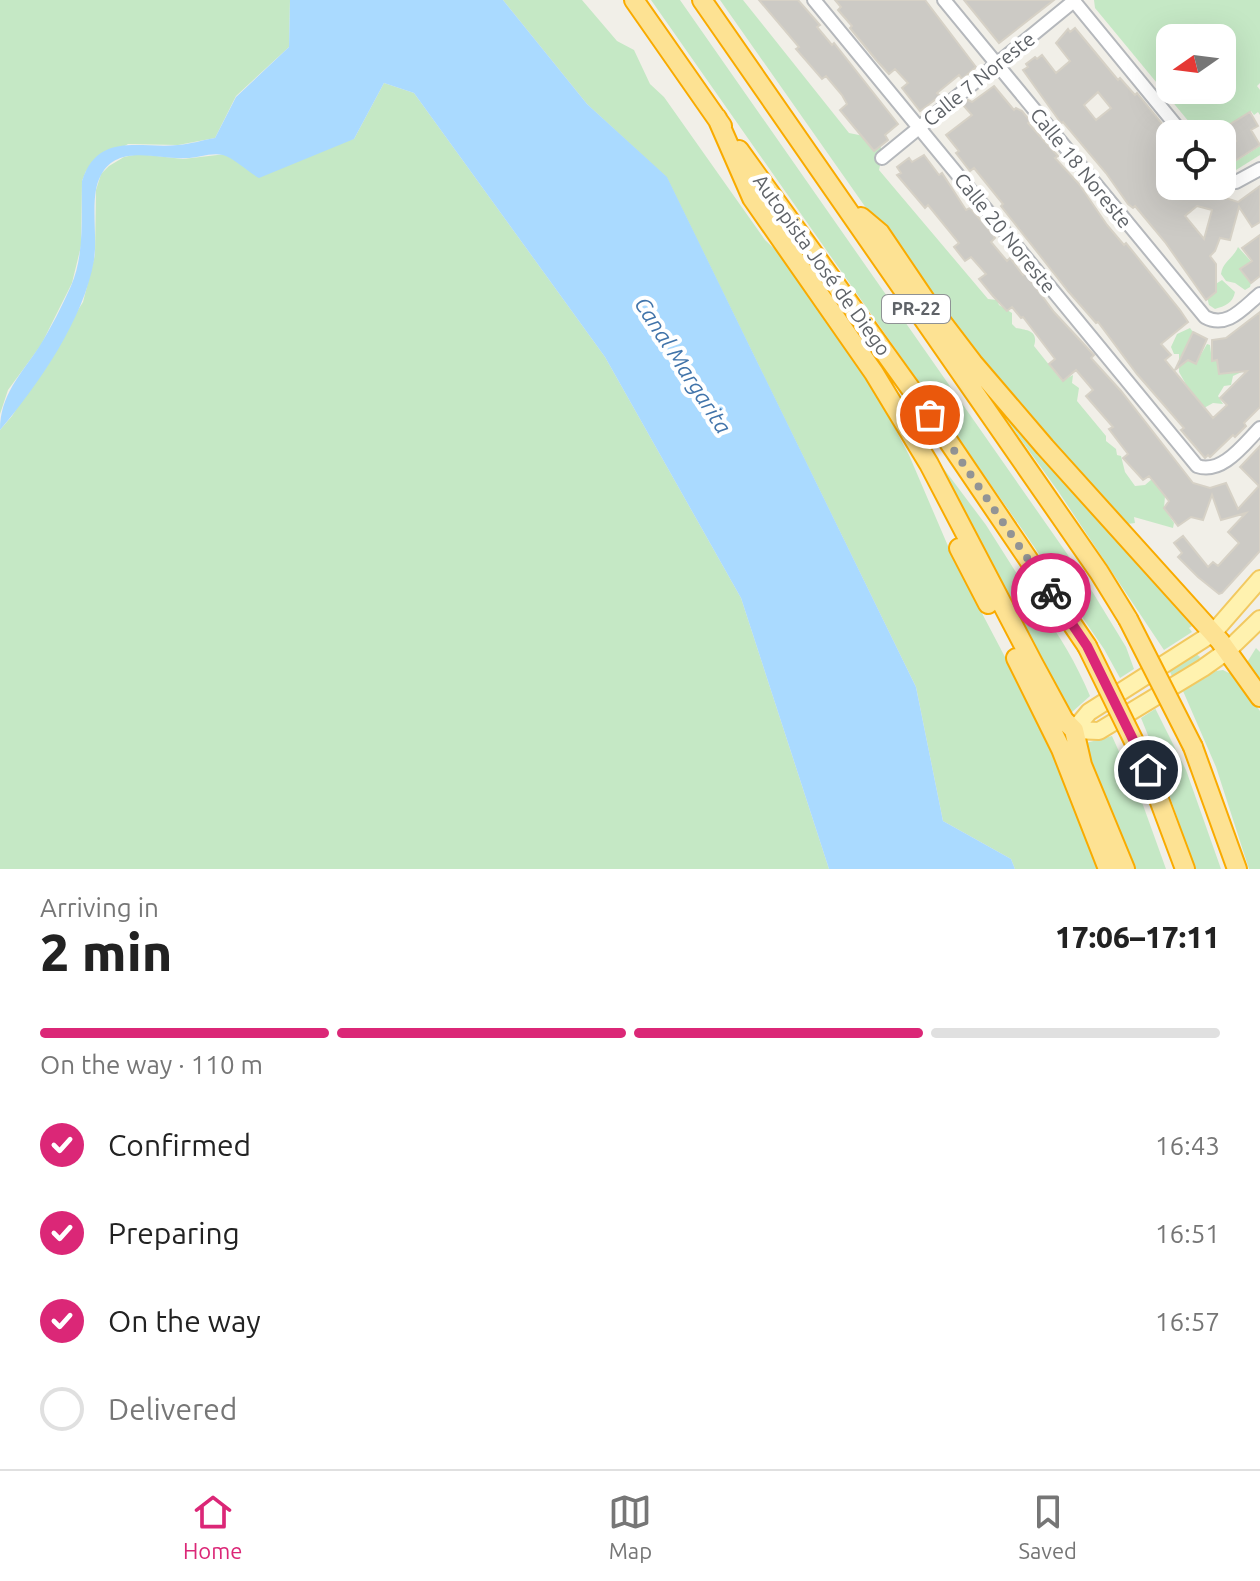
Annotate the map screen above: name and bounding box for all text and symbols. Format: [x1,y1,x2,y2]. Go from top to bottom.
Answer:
north arrow [1156,24,1236,104]
map controls [1156,24,1236,200]
street label: Calle 7 Noreste [918,27,1039,131]
street label: Calle 18 Noreste [1026,103,1137,232]
button: locate [1156,120,1236,200]
street label: Calle 20 Noreste [950,168,1061,297]
street label: Autopista José de Diego [749,170,896,360]
water label: Canal Margarita [630,292,737,438]
road number: PR-22 [882,295,950,323]
pin [896,381,964,449]
icon: bag [908,393,952,437]
courier [1011,553,1091,633]
icon: bike [1029,571,1073,615]
pin [1114,736,1182,804]
icon: home [1126,748,1170,792]
text: Arriving in [40,893,159,922]
text: 17:06–17:11 [1055,920,1220,954]
text: 2 min [40,923,172,981]
text: On the way · 110 m [40,1050,263,1079]
icon: check [40,1123,84,1167]
text: Confirmed [108,1128,251,1162]
text: 16:43 [1155,1131,1220,1160]
icon: check [40,1211,84,1255]
text: Preparing [108,1216,240,1250]
text: 16:51 [1155,1219,1220,1248]
icon: check [40,1299,84,1343]
text: On the way [108,1304,261,1338]
text: 16:57 [1155,1307,1220,1336]
text: Delivered [108,1392,237,1426]
tab: Home [183,1490,242,1563]
tab: Map [608,1490,652,1563]
tab: Saved [1018,1490,1077,1563]

